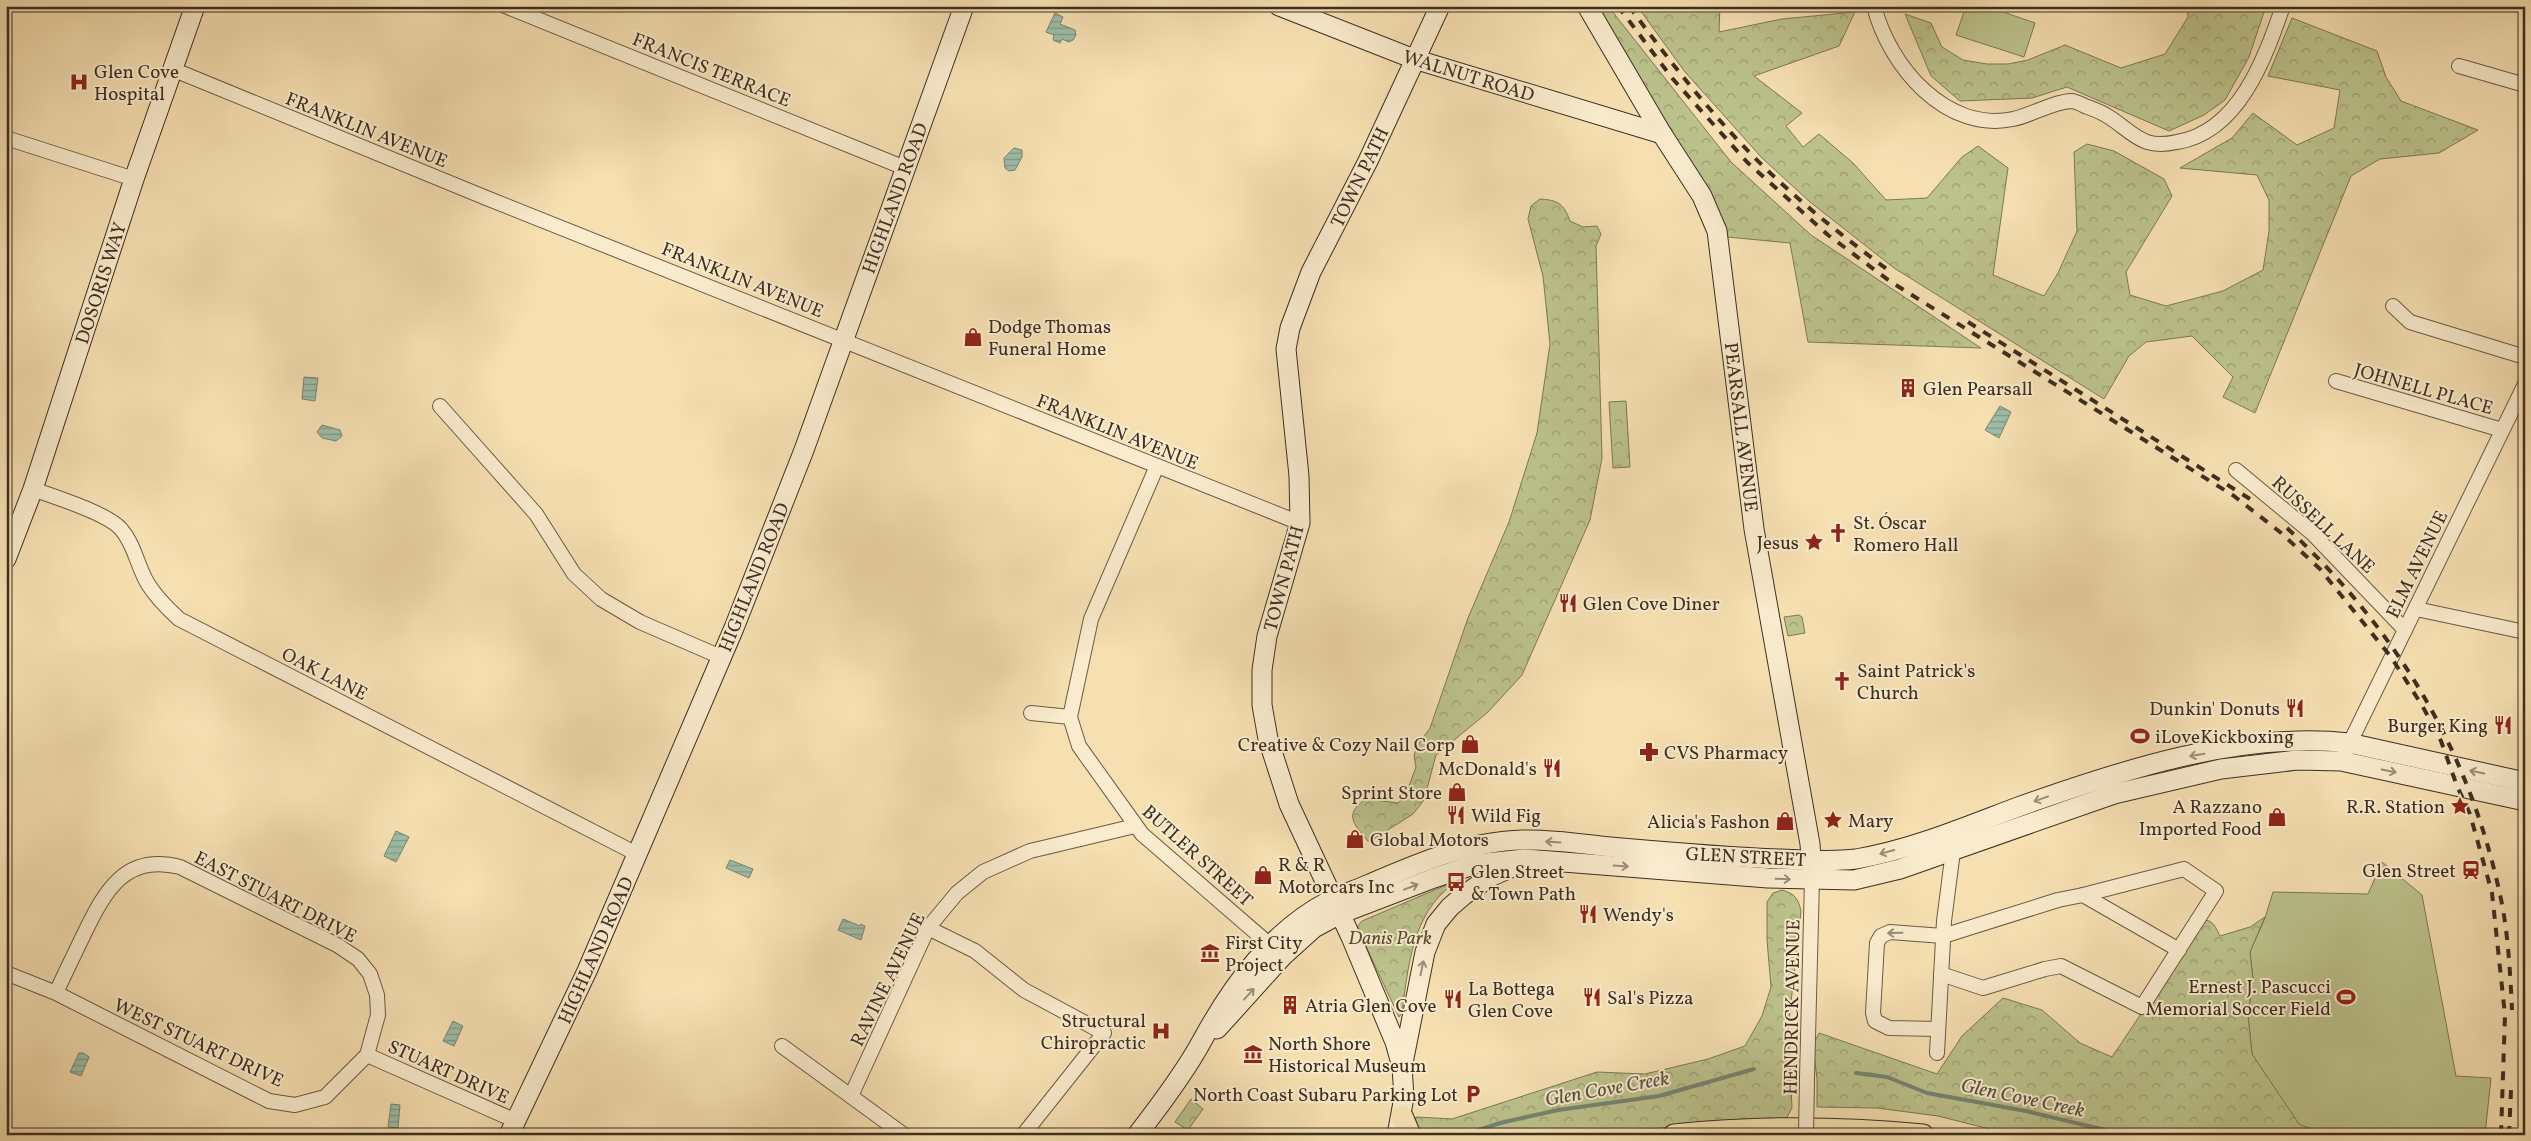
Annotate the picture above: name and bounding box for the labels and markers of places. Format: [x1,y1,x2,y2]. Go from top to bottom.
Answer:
place label: Glen Cove Hospital [94,60,179,108]
hospital icon: Glen Cove Hospital [68,71,90,93]
place label: Dodge Thomas Funeral Home [988,315,1111,363]
shop icon: Dodge Thomas Funeral Home [962,326,984,348]
building icon: Glen Pearsall [1897,377,1919,399]
place label: Glen Pearsall [1923,377,2033,403]
place label: St. Óscar Romero Hall [1853,511,1959,559]
church icon: St. Óscar Romero Hall [1827,522,1849,544]
place label: Jesus [1757,531,1799,557]
place icon: Jesus [1803,531,1825,553]
restaurant icon: Glen Cove Diner [1557,592,1579,614]
place label: Glen Cove Diner [1583,592,1720,618]
place label: Saint Patrick's Church [1857,659,1975,707]
church icon: Saint Patrick's Church [1831,670,1853,692]
place label: Dunkin' Donuts [2149,697,2280,723]
restaurant icon: Dunkin' Donuts [2284,697,2306,719]
place label: Burger King [2387,714,2488,740]
restaurant icon: Burger King [2492,714,2514,736]
sports icon: iLoveKickboxing [2129,725,2151,747]
place label: iLoveKickboxing [2155,725,2294,751]
place label: Creative & Cozy Nail Corp [1238,733,1455,759]
shop icon: Creative & Cozy Nail Corp [1459,733,1481,755]
pharmacy icon: CVS Pharmacy [1638,741,1660,763]
place label: CVS Pharmacy [1664,741,1788,767]
place label: McDonald's [1438,757,1537,783]
restaurant icon: McDonald's [1541,757,1563,779]
place label: Sprint Store [1341,781,1442,807]
shop icon: Sprint Store [1446,781,1468,803]
place label: A Razzano Imported Food [2139,795,2262,843]
place label: R.R. Station [2346,795,2445,821]
place icon: R.R. Station [2449,795,2471,817]
restaurant icon: Wild Fig [1445,804,1467,826]
place label: Wild Fig [1471,804,1541,830]
shop icon: A Razzano Imported Food [2266,806,2288,828]
place icon: Mary [1822,809,1844,831]
place label: Mary [1848,809,1893,835]
place label: Alicia's Fashon [1647,810,1770,836]
shop icon: Alicia's Fashon [1774,810,1796,832]
shop icon: Global Motors [1344,828,1366,850]
place label: Global Motors [1370,828,1489,854]
place label: R & R Motorcars Inc [1278,853,1394,901]
place label: Glen Street [2362,859,2456,885]
station icon: Glen Street [2460,859,2482,881]
place label: Glen Street & Town Path [1471,860,1576,908]
shop icon: R & R Motorcars Inc [1252,864,1274,886]
bus stop icon: Glen Street & Town Path [1445,871,1467,893]
restaurant icon: Wendy's [1577,903,1599,925]
place label: Wendy's [1603,903,1674,929]
place label: First City Project [1225,931,1302,979]
museum icon: First City Project [1199,942,1221,964]
place label: Ernest J. Pascucci Memorial Soccer Field [2146,975,2331,1023]
place label: La Bottega Glen Cove [1468,977,1555,1025]
restaurant icon: Sal's Pizza [1581,986,1603,1008]
place label: Sal's Pizza [1607,986,1694,1012]
sports icon: Ernest J. Pascucci Memorial Soccer Field [2335,986,2357,1008]
restaurant icon: La Bottega Glen Cove [1442,988,1464,1010]
building icon: Atria Glen Cove [1279,994,1301,1016]
place label: Atria Glen Cove [1305,994,1437,1020]
place label: Structural Chiropractic [1041,1009,1146,1057]
hospital icon: Structural Chiropractic [1150,1020,1172,1042]
place label: North Shore Historical Museum [1268,1032,1427,1080]
museum icon: North Shore Historical Museum [1242,1043,1264,1065]
place label: North Coast Subaru Parking Lot [1193,1083,1458,1109]
parking icon: North Coast Subaru Parking Lot [1462,1083,1484,1105]

